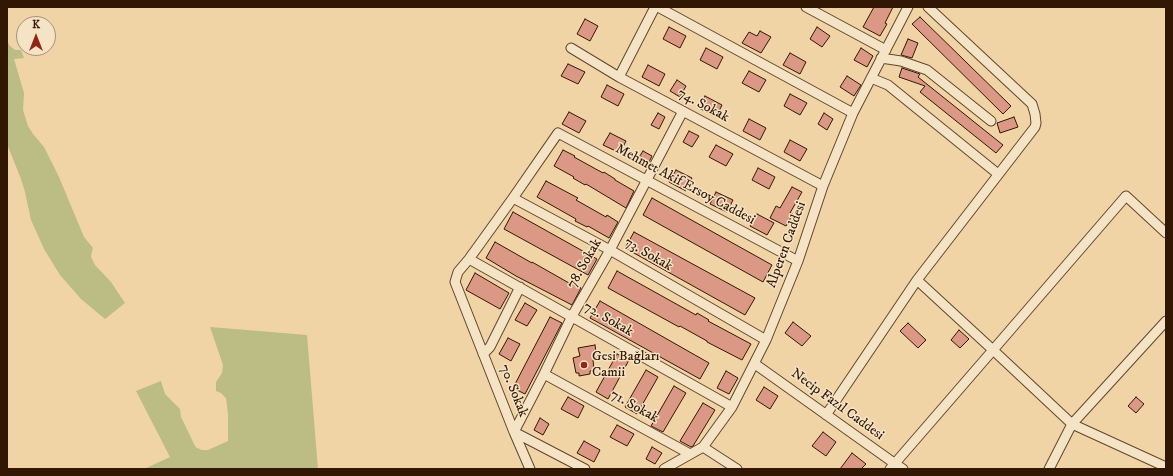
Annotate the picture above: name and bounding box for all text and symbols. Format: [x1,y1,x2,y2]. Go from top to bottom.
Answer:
north arrow [16,16,56,56]
text: K [32,18,40,32]
street label: 74. Sokak [674,85,732,127]
street label: Mehmet Akif Ersoy Caddesi [612,141,758,229]
street label: Alperen Caddesi [764,200,810,290]
street label: 73. Sokak [621,235,675,275]
street label: 78. Sokak [564,236,606,292]
street label: 72. Sokak [580,299,636,341]
place label: Gesi Bağları Camii [592,349,659,382]
marker: Gesi Bağları Camii [579,360,589,370]
street label: 70. Sokak [495,362,531,420]
street label: Necip Fazıl Caddesi [787,366,887,444]
street label: 71. Sokak [607,387,661,427]

